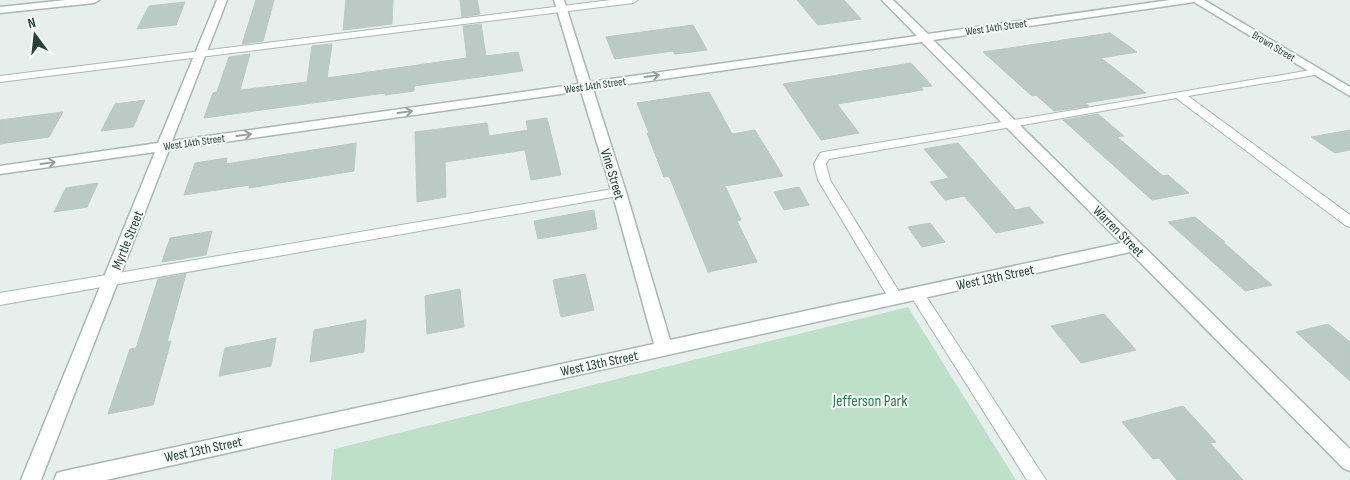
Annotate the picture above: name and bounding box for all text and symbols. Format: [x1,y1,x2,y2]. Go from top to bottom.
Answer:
north arrow [10,10,60,60]
text: N [26,14,38,32]
street label: West 14th Street [965,17,1028,38]
street label: Brown Street [1250,28,1298,65]
one-way arrow [644,71,660,81]
street label: West 14th Street [564,75,627,96]
one-way arrow [396,107,412,117]
one-way arrow [235,130,251,140]
street label: West 14th Street [163,132,226,153]
street label: Vine Street [597,147,628,202]
one-way arrow [40,158,56,168]
street label: Warren Street [1090,202,1148,260]
street label: Myrtle Street [108,208,147,272]
street label: West 13th Street [955,261,1035,294]
street label: West 13th Street [559,347,639,380]
park label: Jefferson Park [832,392,907,411]
street label: West 13th Street [163,433,243,466]

